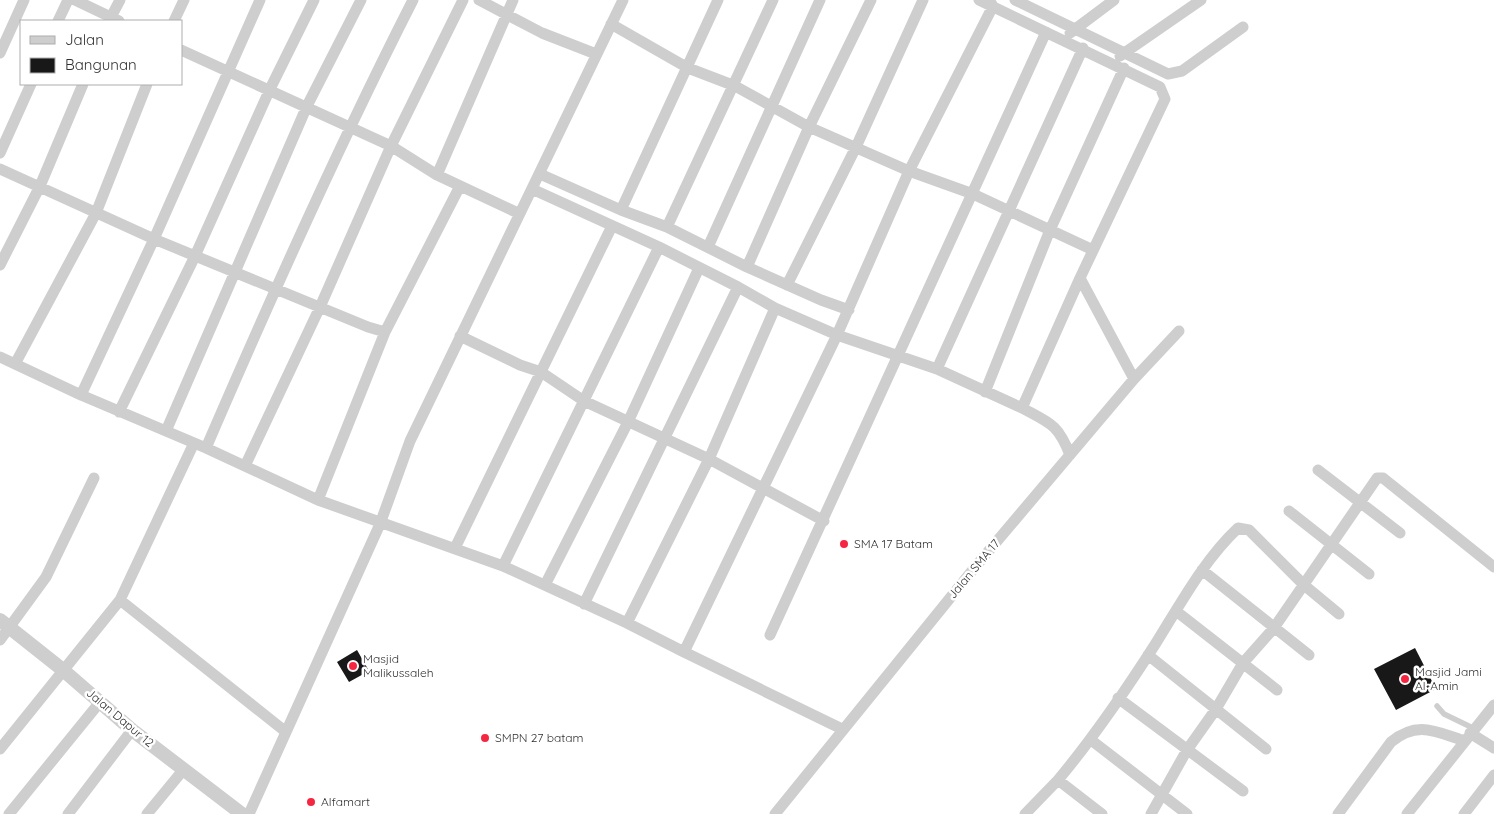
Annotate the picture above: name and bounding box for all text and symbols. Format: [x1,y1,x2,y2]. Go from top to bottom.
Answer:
legend [20,20,182,85]
text: Jalan [65,30,104,49]
text: Bangunan [65,55,137,74]
place label: SMA 17 Batam [854,536,933,551]
street label: Jalan SMA 17 [945,536,1003,601]
marker: SMA 17 Batam [838,538,850,550]
place label: Masjid Malikussaleh [363,651,434,680]
marker: Masjid Malikussaleh [347,660,359,672]
place label: Masjid Jami Al-Amin [1415,664,1482,693]
marker: Masjid Jami Al-Amin [1399,673,1411,685]
street label: Jalan Dapur 12 [84,685,157,750]
place label: SMPN 27 batam [495,730,584,745]
marker: SMPN 27 batam [479,732,491,744]
place label: Alfamart [321,794,370,809]
marker: Alfamart [305,796,317,808]

